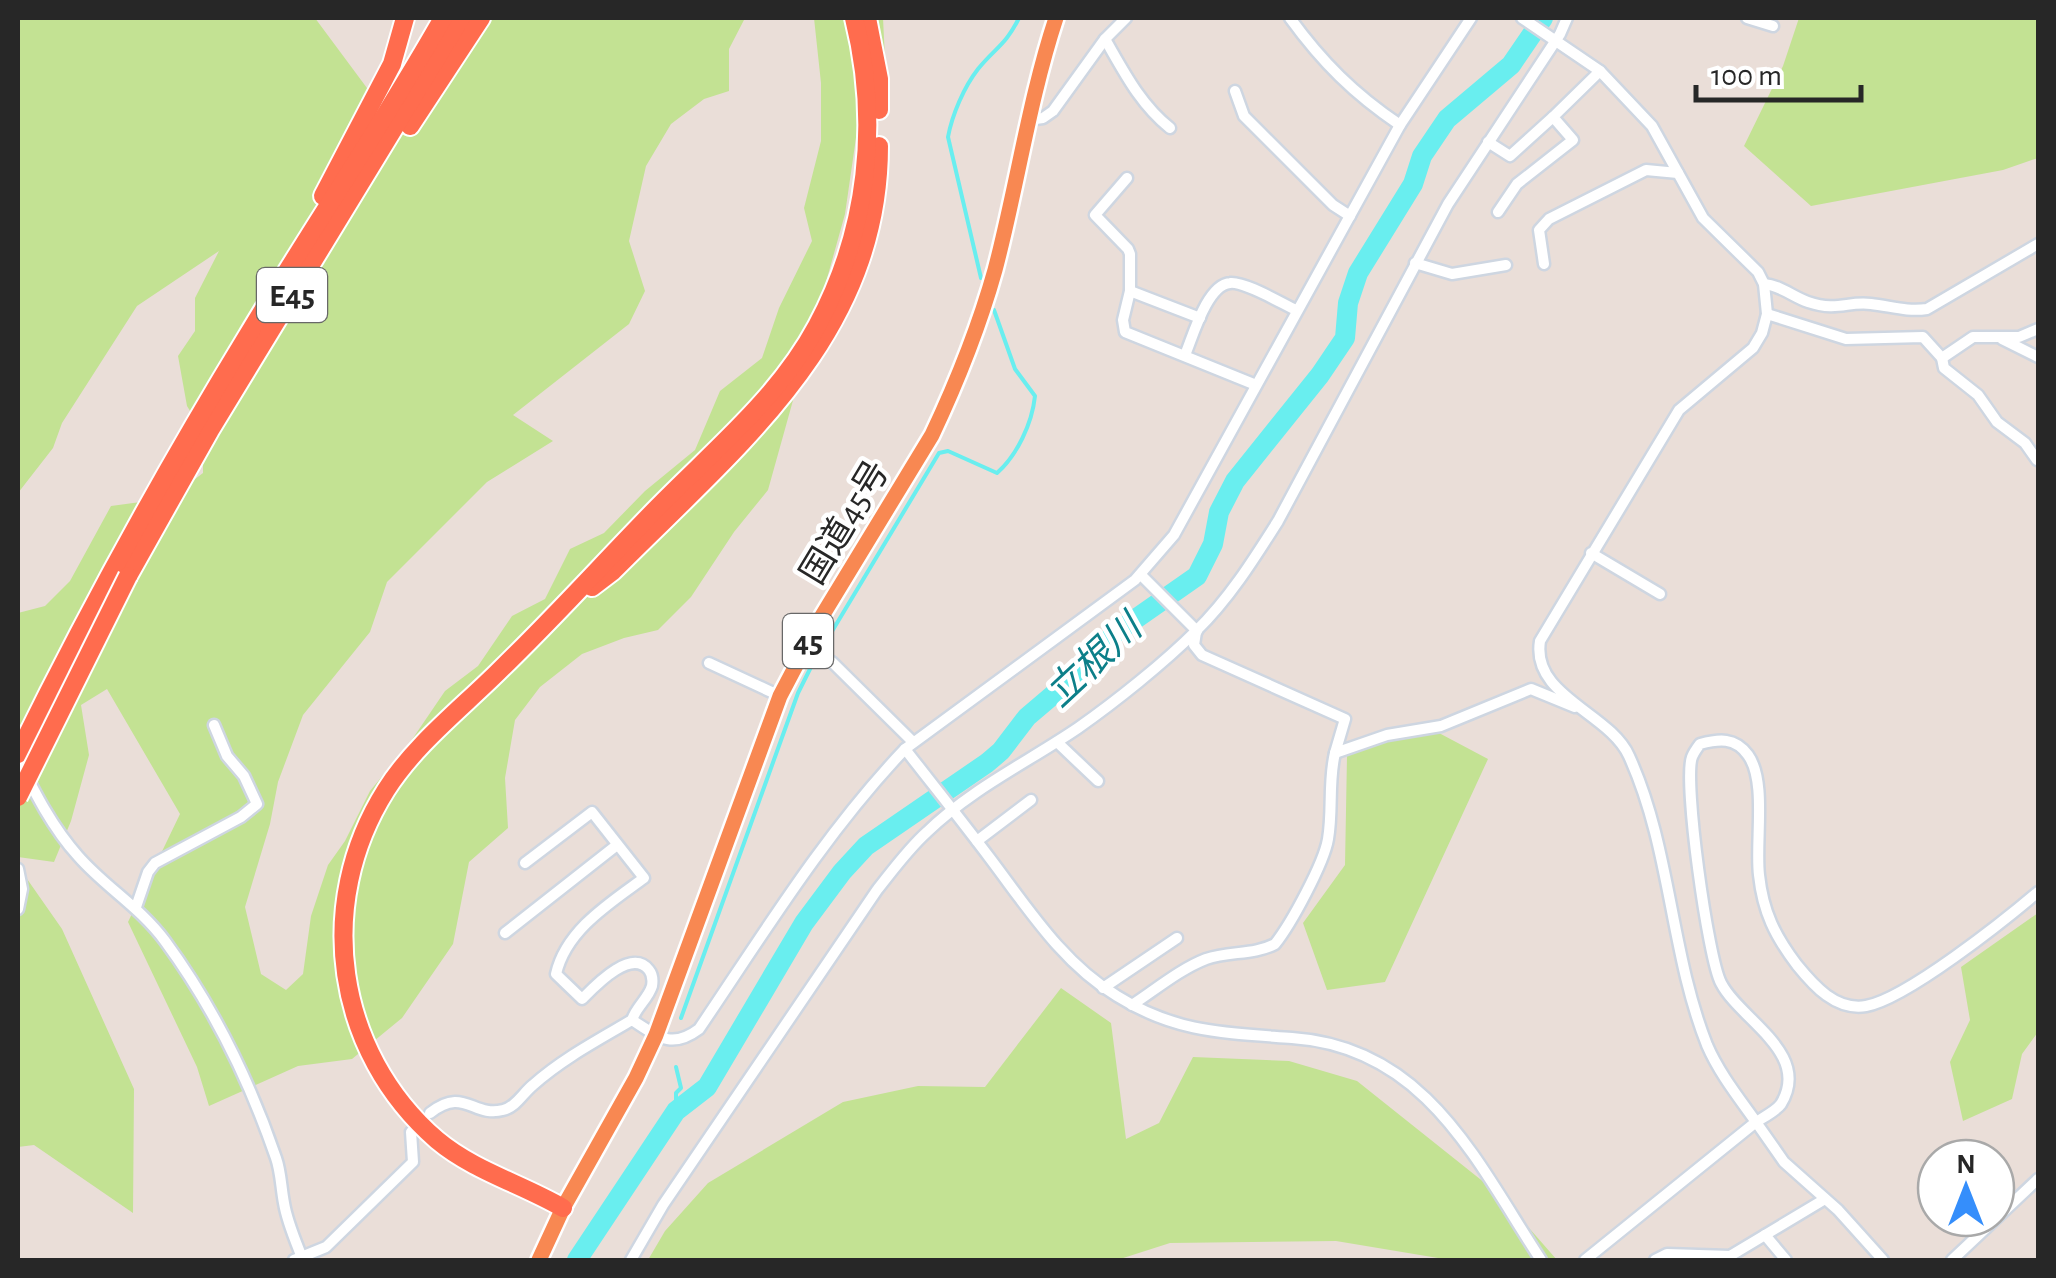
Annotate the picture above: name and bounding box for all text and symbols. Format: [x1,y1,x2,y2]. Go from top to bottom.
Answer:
scale bar [1696,40,1861,102]
text: 100 m [1711,61,1782,91]
road number: E45 [257,268,327,322]
street label: 国道45号 [793,454,895,590]
water label: 立根川 [1038,605,1152,714]
road number: 45 [783,614,833,668]
north arrow [1916,1138,2016,1238]
text: N [1956,1151,1976,1179]

